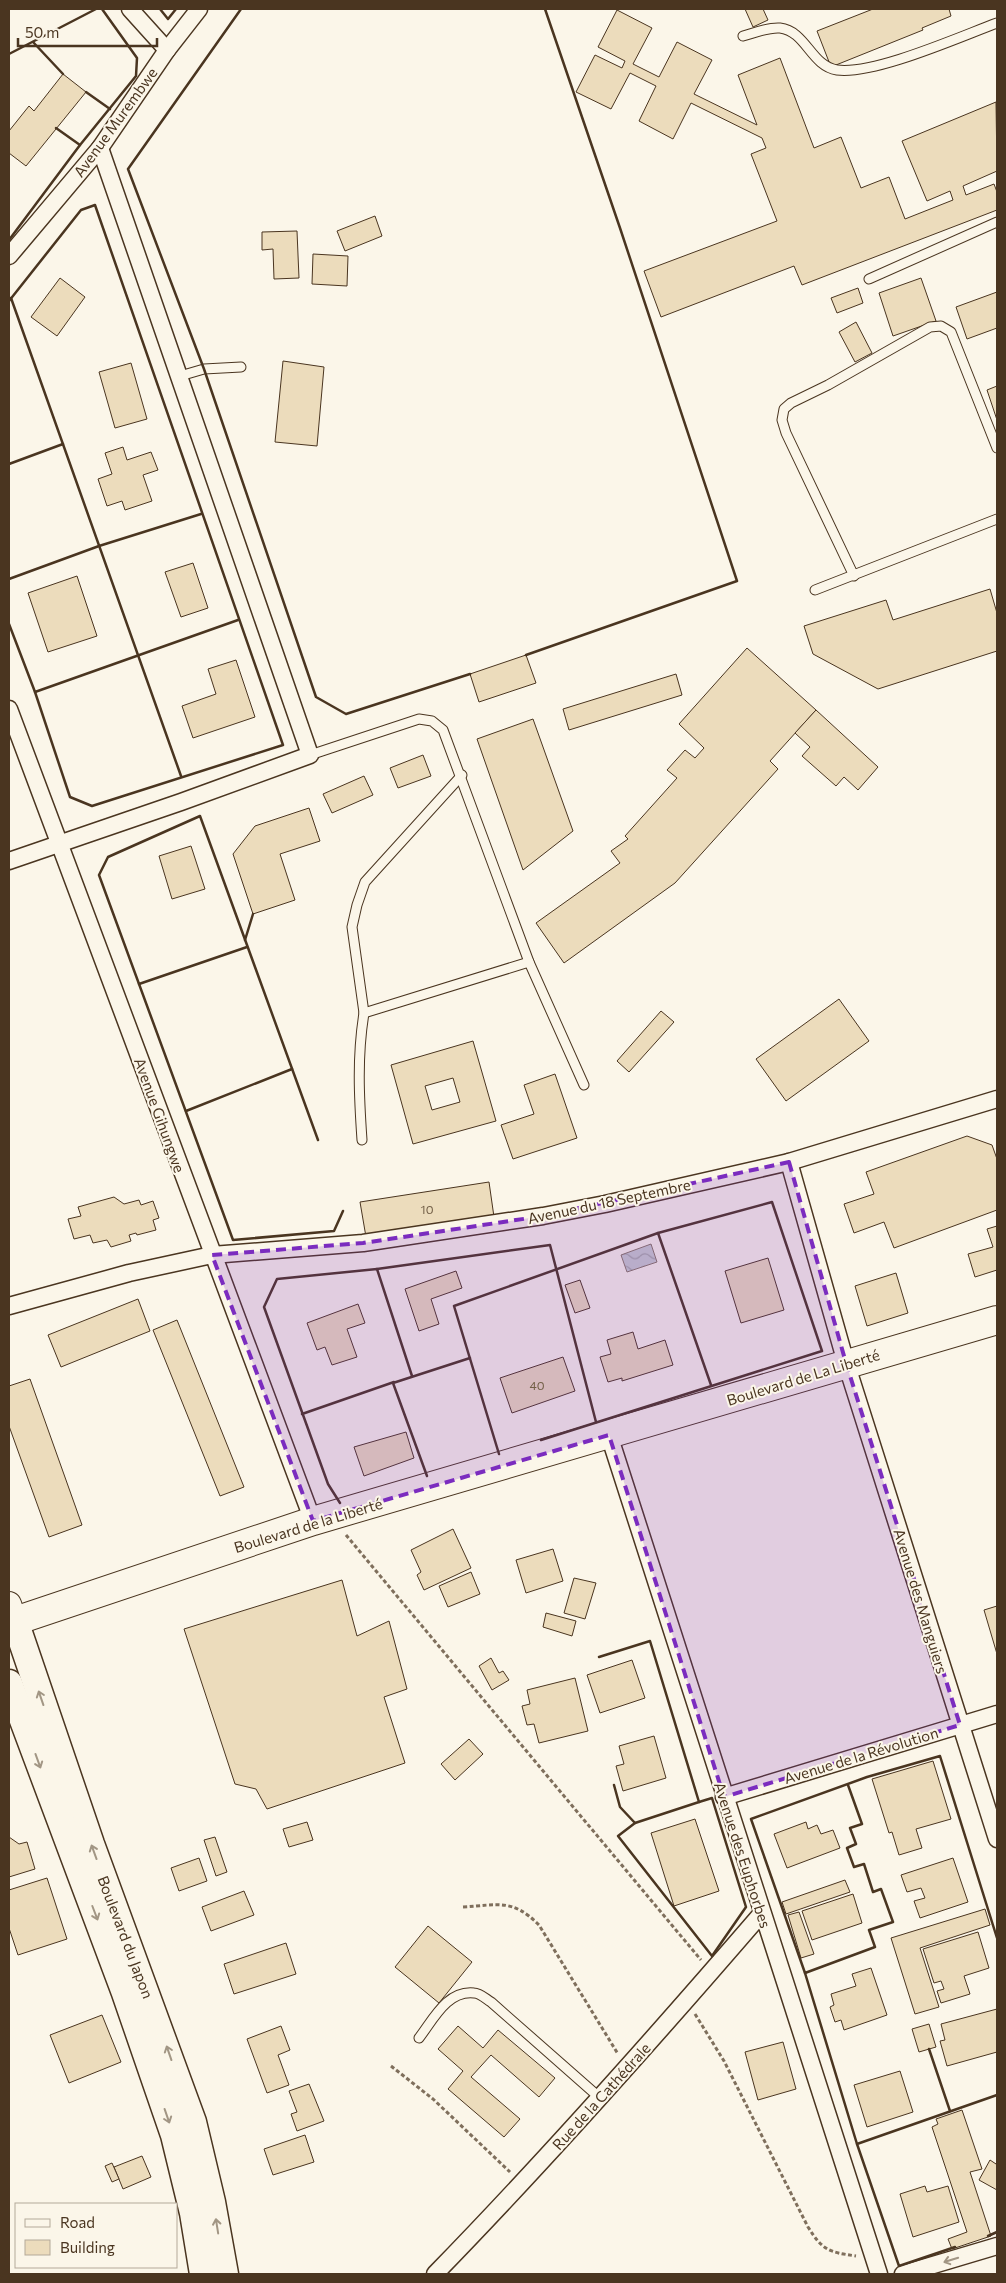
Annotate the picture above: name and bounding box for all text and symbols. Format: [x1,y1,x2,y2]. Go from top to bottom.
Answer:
scale bar [18,15,156,47]
text: 50 m [25,23,59,41]
street label: Avenue Murembwe [69,64,161,180]
street label: Avenue Gihungwe [131,1055,189,1175]
street label: Avenue du 18 Septembre [526,1175,692,1227]
house number: 10 [421,1202,434,1216]
street label: Boulevard de La Liberté [724,1345,882,1409]
house number: 40 [529,1378,545,1392]
street label: Boulevard de la Liberté [232,1494,385,1556]
street label: Avenue des Manguiers [890,1526,952,1676]
one-way arrow [36,1691,45,1706]
street label: Avenue de la Révolution [782,1723,940,1787]
one-way arrow [34,1753,43,1768]
street label: Avenue des Euphorbes [711,1780,775,1930]
one-way arrow [89,1844,98,1860]
street label: Boulevard du Japon [94,1873,158,2001]
one-way arrow [91,1905,100,1920]
street label: Rue de la Cathédrale [548,2039,654,2153]
one-way arrow [164,2046,173,2061]
one-way arrow [163,2108,172,2123]
legend [15,2203,178,2268]
text: Road [60,2213,95,2231]
one-way arrow [211,2219,221,2235]
text: Building [60,2238,115,2256]
one-way arrow [943,2255,959,2265]

